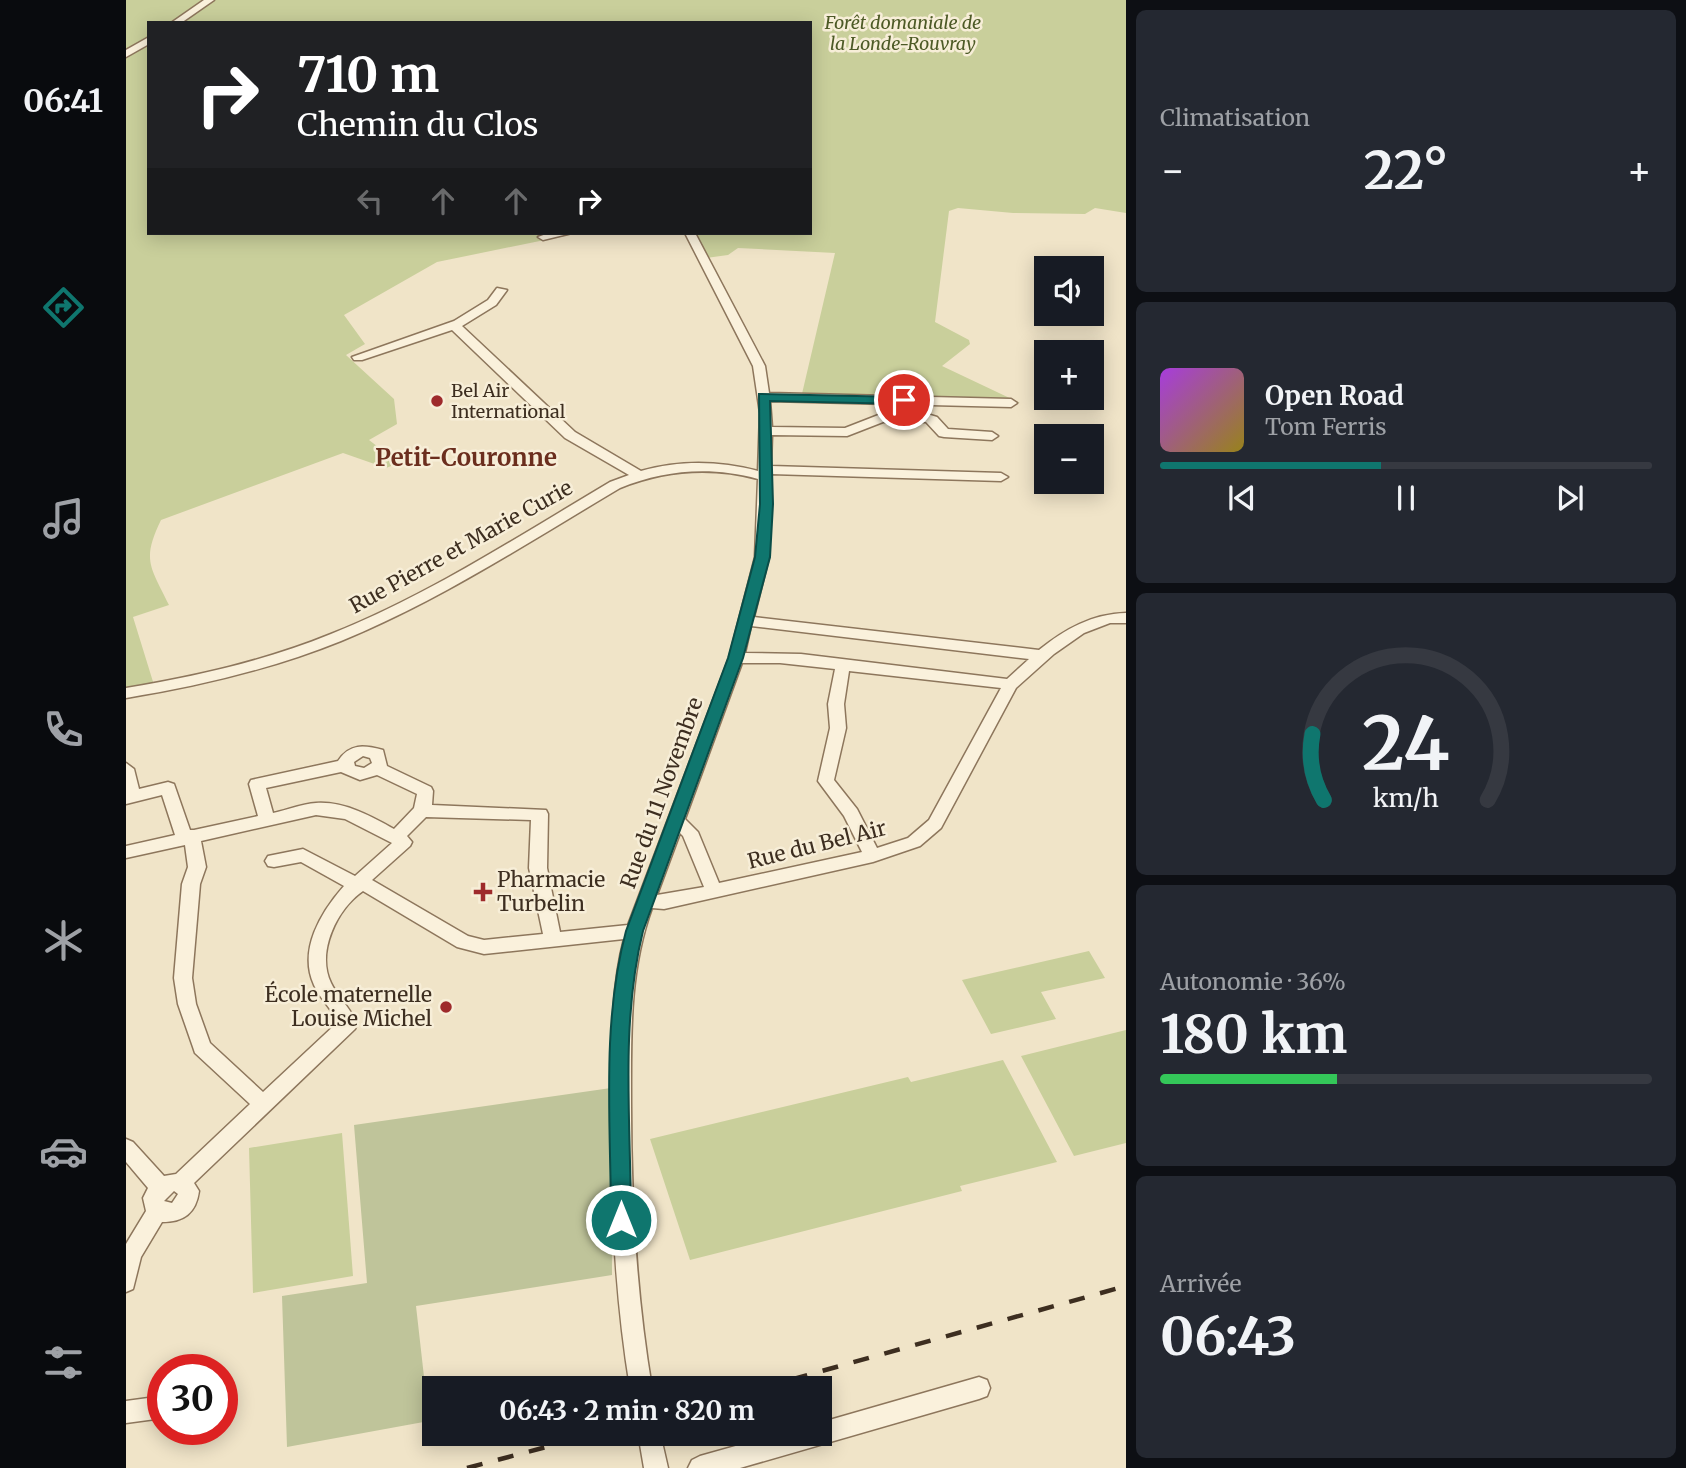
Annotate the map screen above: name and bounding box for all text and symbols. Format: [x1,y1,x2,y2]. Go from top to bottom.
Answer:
park label: Forêt domaniale de la Londe-Rouvray [824,11,981,55]
text: 710 m [297,44,439,105]
icon: right [182,49,273,140]
text: 06:41 [23,81,103,121]
text: Climatisation [1160,103,1310,132]
text: Chemin du Clos [297,105,539,145]
text: 22° [1364,138,1448,203]
text: − [1160,147,1185,194]
text: + [1627,147,1652,194]
icon: left [351,182,389,220]
icon: ahead [424,182,462,220]
icon: ahead [497,182,535,220]
icon: right [570,182,608,220]
map controls [1034,256,1104,494]
button: sound [1034,256,1104,326]
icon: directions [39,283,88,332]
button: + [1034,340,1104,410]
pin [874,370,934,430]
place label: Bel Air International [451,379,566,423]
text: Open Road [1265,379,1404,412]
icon: arrive [885,381,923,419]
marker: Bel Air International [429,393,445,409]
text: Tom Ferris [1265,412,1387,441]
button: − [1034,424,1104,494]
district label: Petit-Couronne [375,442,557,473]
street label: Rue Pierre et Marie Curie [344,474,577,619]
icon: previous [1223,479,1261,517]
icon: pause [1387,479,1425,517]
icon: next [1551,479,1589,517]
icon: music [39,494,88,543]
street label: Rue du 11 Novembre [614,694,709,892]
text: 24 [1362,698,1450,790]
icon: phone [39,705,88,754]
text: km/h [1373,782,1439,814]
street label: Rue du Bel Air [745,814,889,875]
place label: Pharmacie Turbelin [497,866,605,917]
marker: Pharmacie Turbelin [475,884,491,900]
icon: climate [39,916,88,965]
text: Autonomie · 36% [1160,967,1346,996]
place label: École maternelle Louise Michel [265,980,432,1032]
marker: École maternelle Louise Michel [438,999,454,1015]
text: 180 km [1160,1002,1347,1067]
icon: car [39,1127,88,1176]
position arrow [584,1183,658,1257]
text: Arrivée [1160,1269,1242,1298]
text: 06:43 [1160,1304,1296,1369]
icon: filters [39,1338,88,1387]
speed limit sign: 30 [147,1354,238,1445]
text: 06:43 · 2 min · 820 m [499,1394,755,1427]

